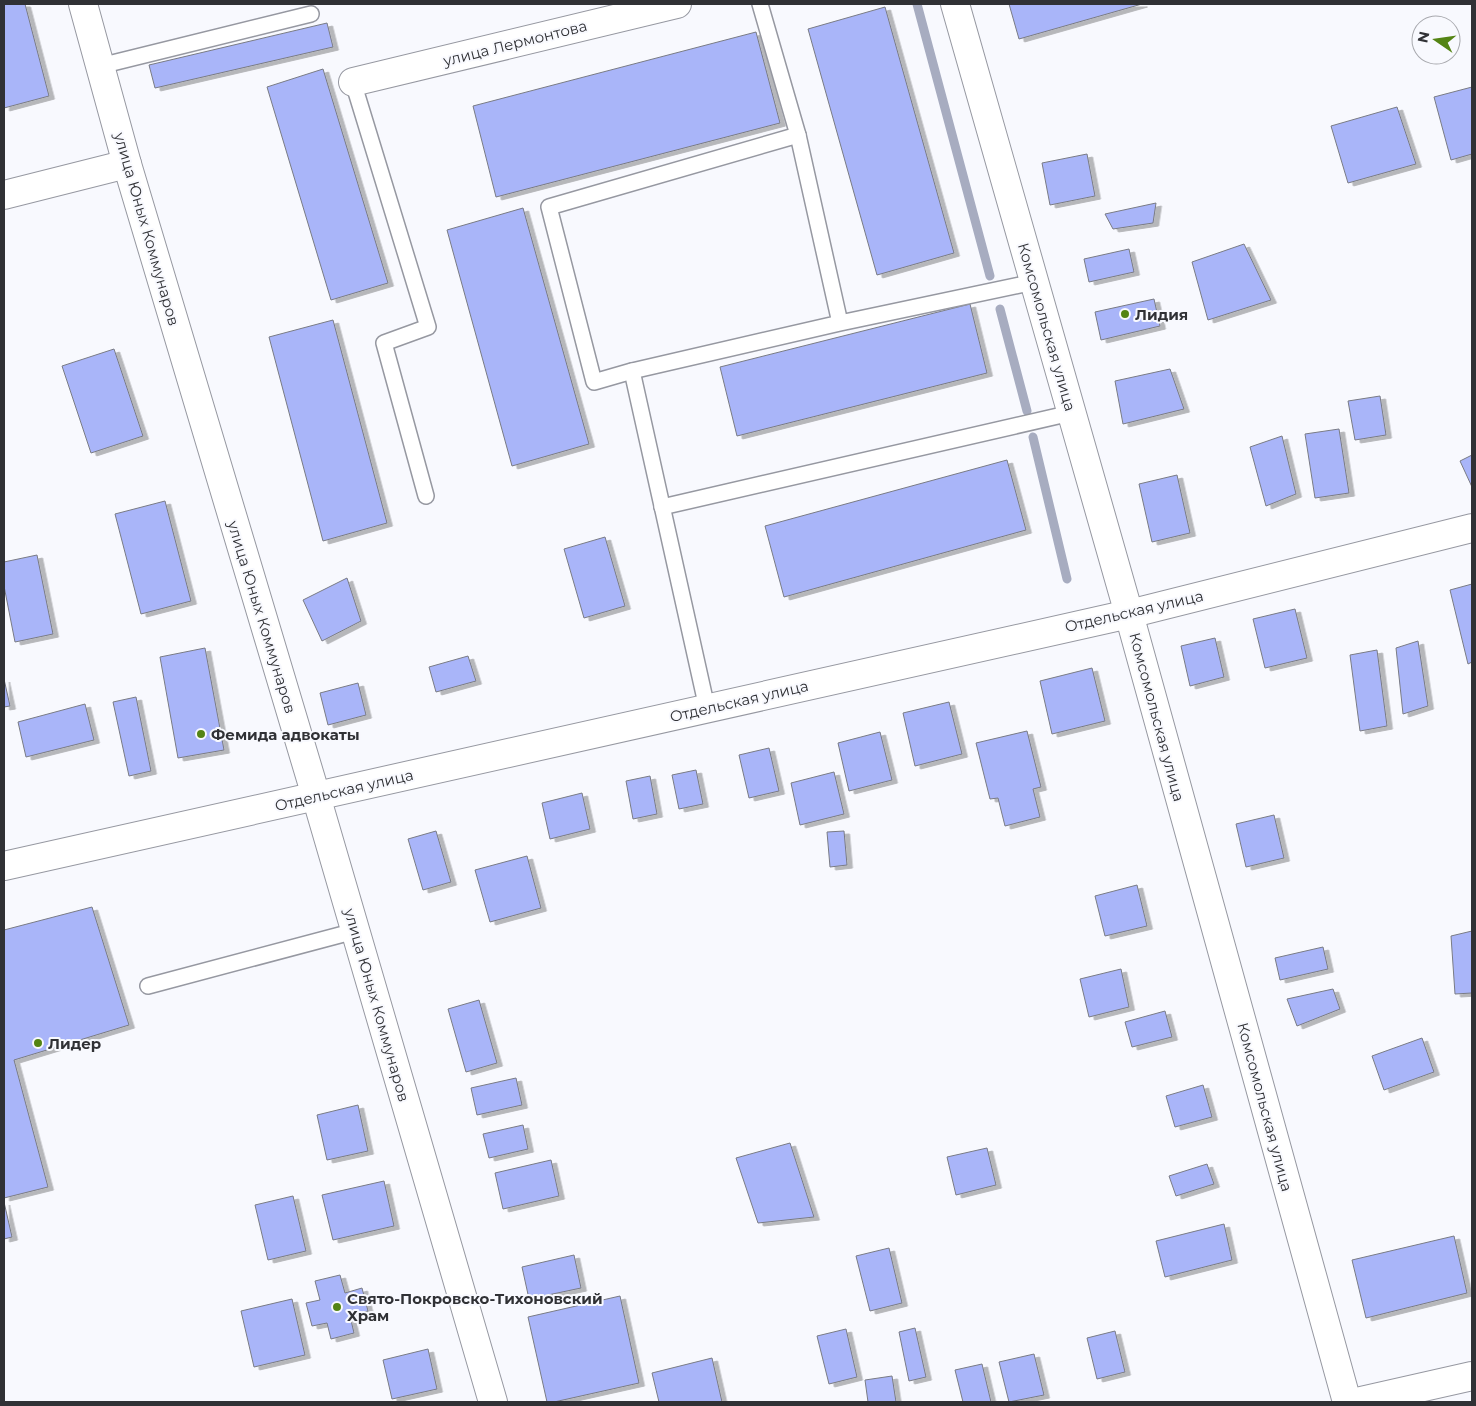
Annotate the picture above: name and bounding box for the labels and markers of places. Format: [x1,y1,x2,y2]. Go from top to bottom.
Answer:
place label: Лидия [1135,305,1188,324]
marker: Лидия [1119,308,1131,320]
place label: Фемида адвокаты [211,725,360,744]
marker: Фемида адвокаты [195,728,207,740]
place label: Лидер [48,1034,101,1053]
marker: Лидер [32,1037,44,1049]
place label: Свято-Покровско-Тихоновский Храм [347,1289,603,1325]
marker: Свято-Покровско-Тихоновский Храм [331,1301,343,1313]

